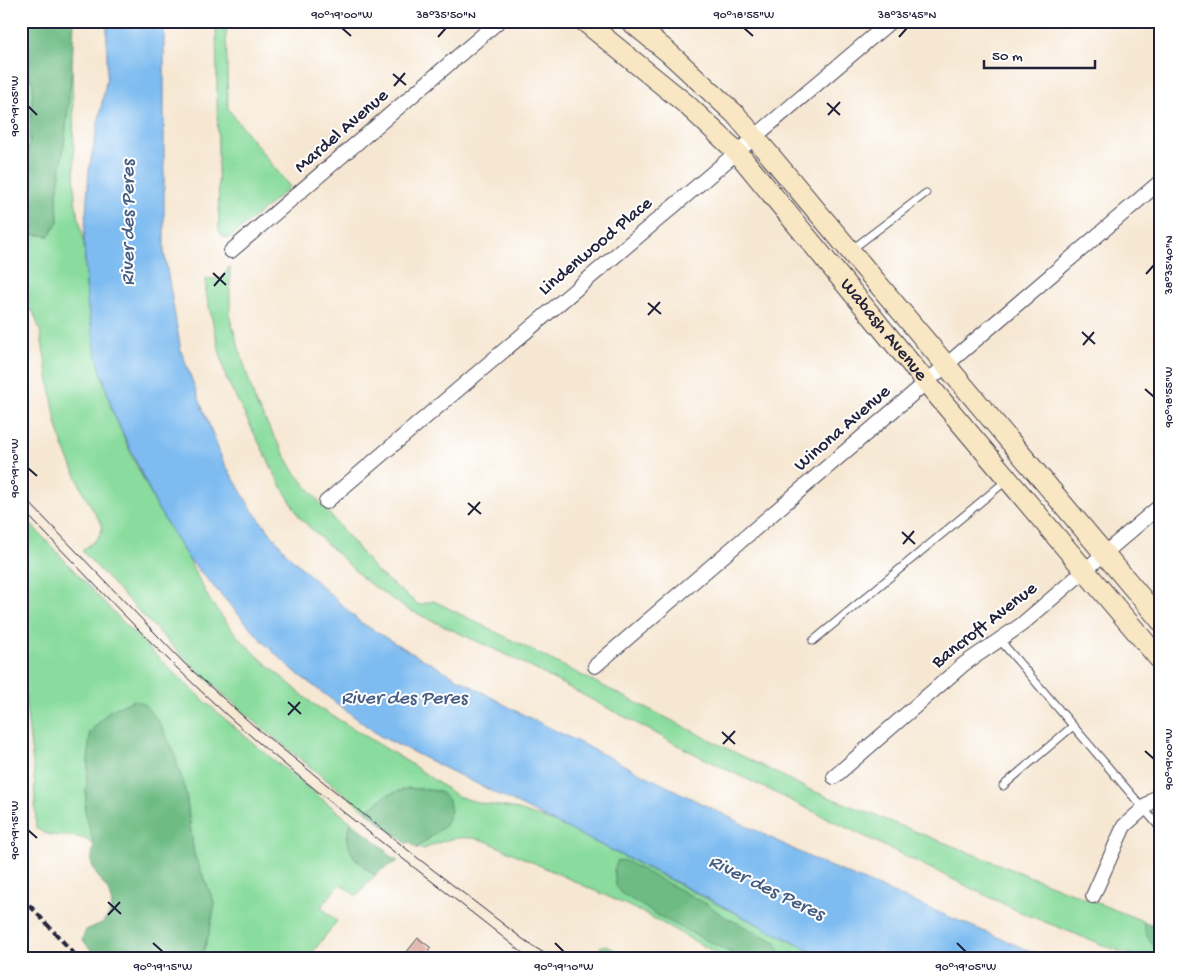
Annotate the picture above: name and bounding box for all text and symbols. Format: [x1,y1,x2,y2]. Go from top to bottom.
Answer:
text: 90°19'00"W [311,9,372,23]
text: 38°35'50"N [415,9,476,23]
text: 90°18'55"W [713,9,774,23]
text: 38°35'45"N [877,9,936,23]
scale bar [984,38,1096,70]
text: 50 m [992,48,1023,66]
text: 90°19'05"W [9,76,23,137]
street label: Mardel Avenue [290,85,394,179]
water label: River des Peres [118,158,141,286]
street label: Lindenwood Place [534,193,658,301]
text: 38°35'40"N [1163,235,1177,296]
street label: Wabash Avenue [834,274,932,386]
text: 90°18'55"W [1163,367,1177,428]
street label: Winona Avenue [790,381,896,477]
text: 90°19'10"W [9,439,23,498]
street label: Bancroft Avenue [927,578,1042,675]
water label: River des Peres [341,688,469,711]
text: 90°19'00"W [1163,729,1177,790]
text: 90°19'15"W [9,801,23,860]
water label: River des Peres [704,851,829,928]
text: 90°19'15"W [133,961,192,975]
text: 90°19'10"W [534,961,593,975]
text: 90°19'05"W [935,961,996,975]

